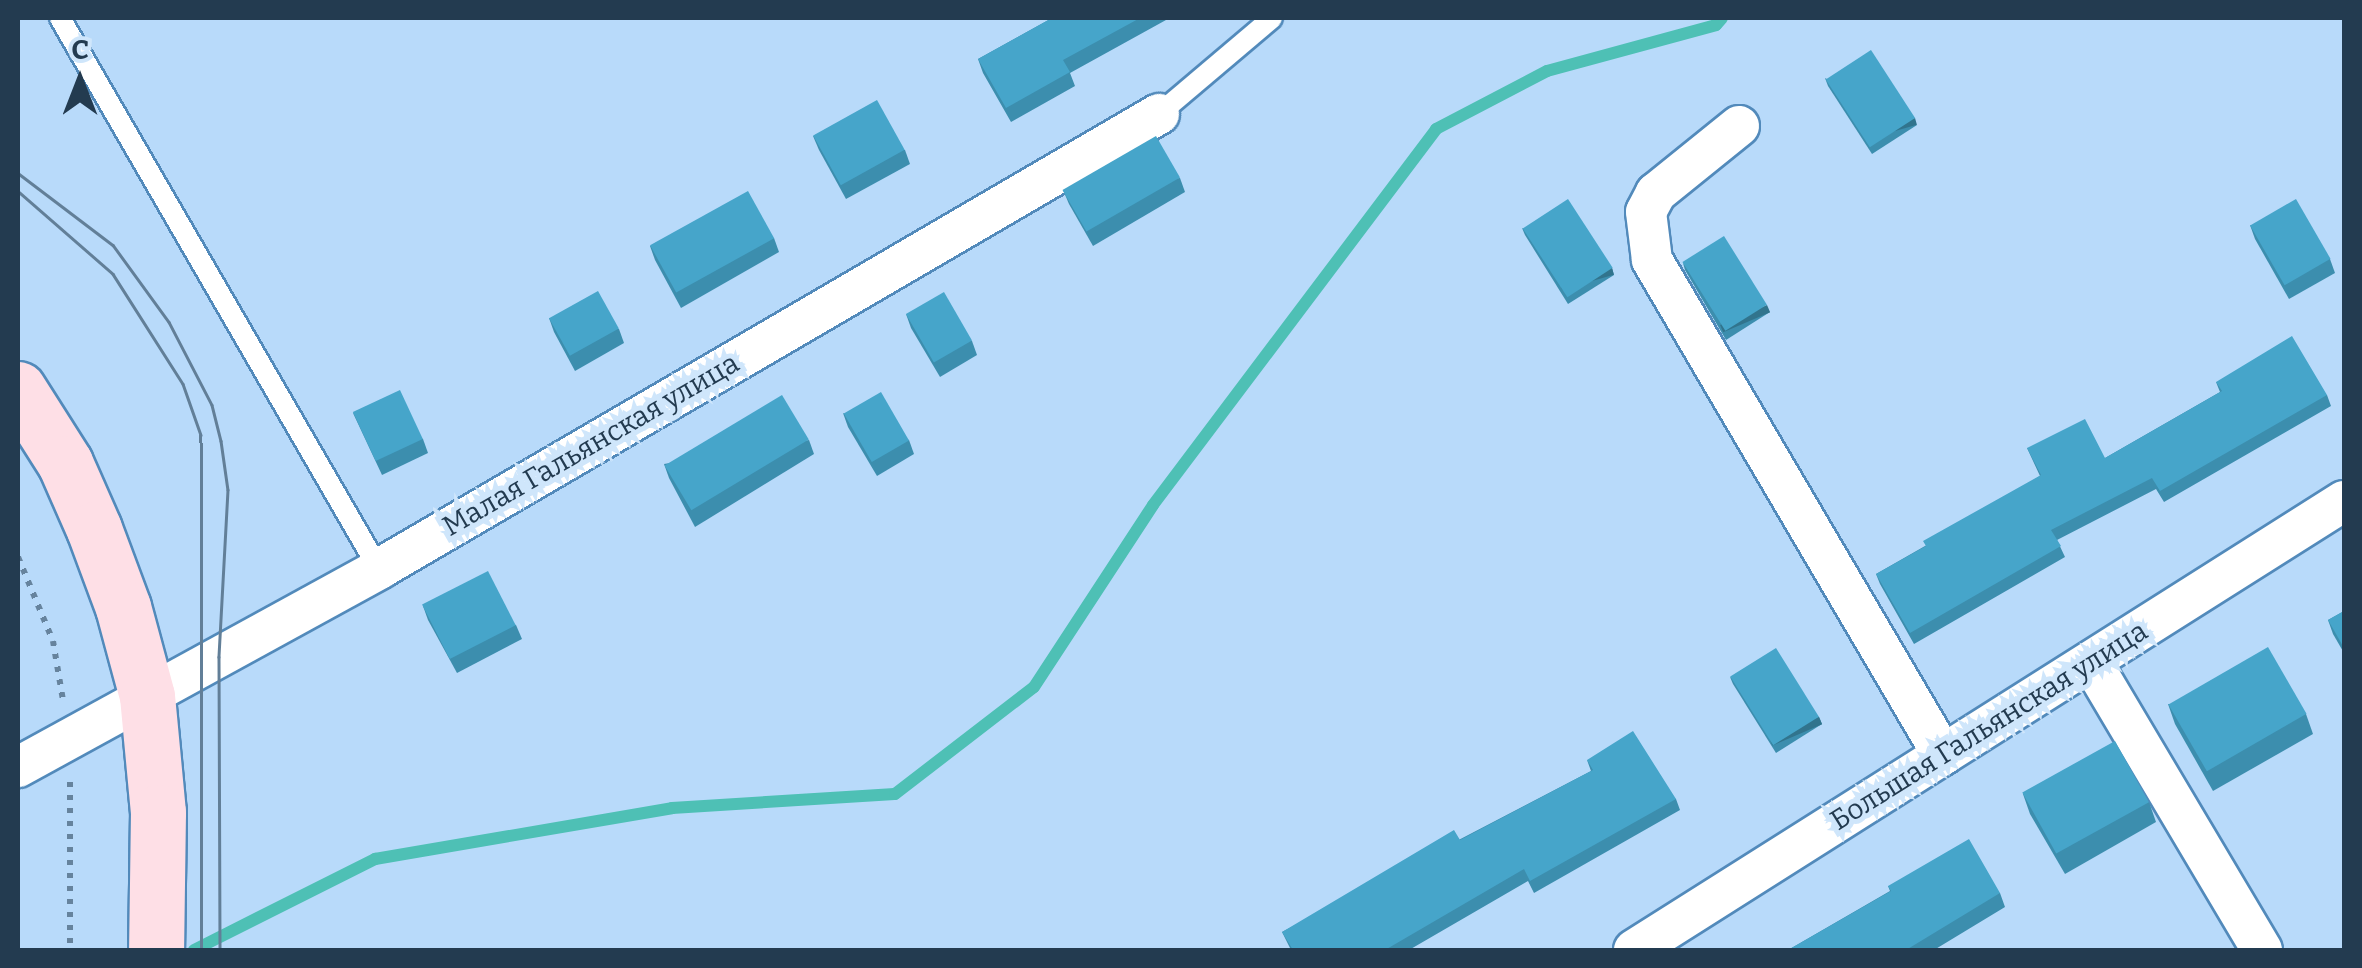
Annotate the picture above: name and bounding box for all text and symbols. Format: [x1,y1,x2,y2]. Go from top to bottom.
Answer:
north arrow [30,30,130,130]
text: С [71,33,89,66]
street label: Малая Гальянская улица [437,346,745,544]
street label: Большая Гальянская улица [1824,614,2154,838]

